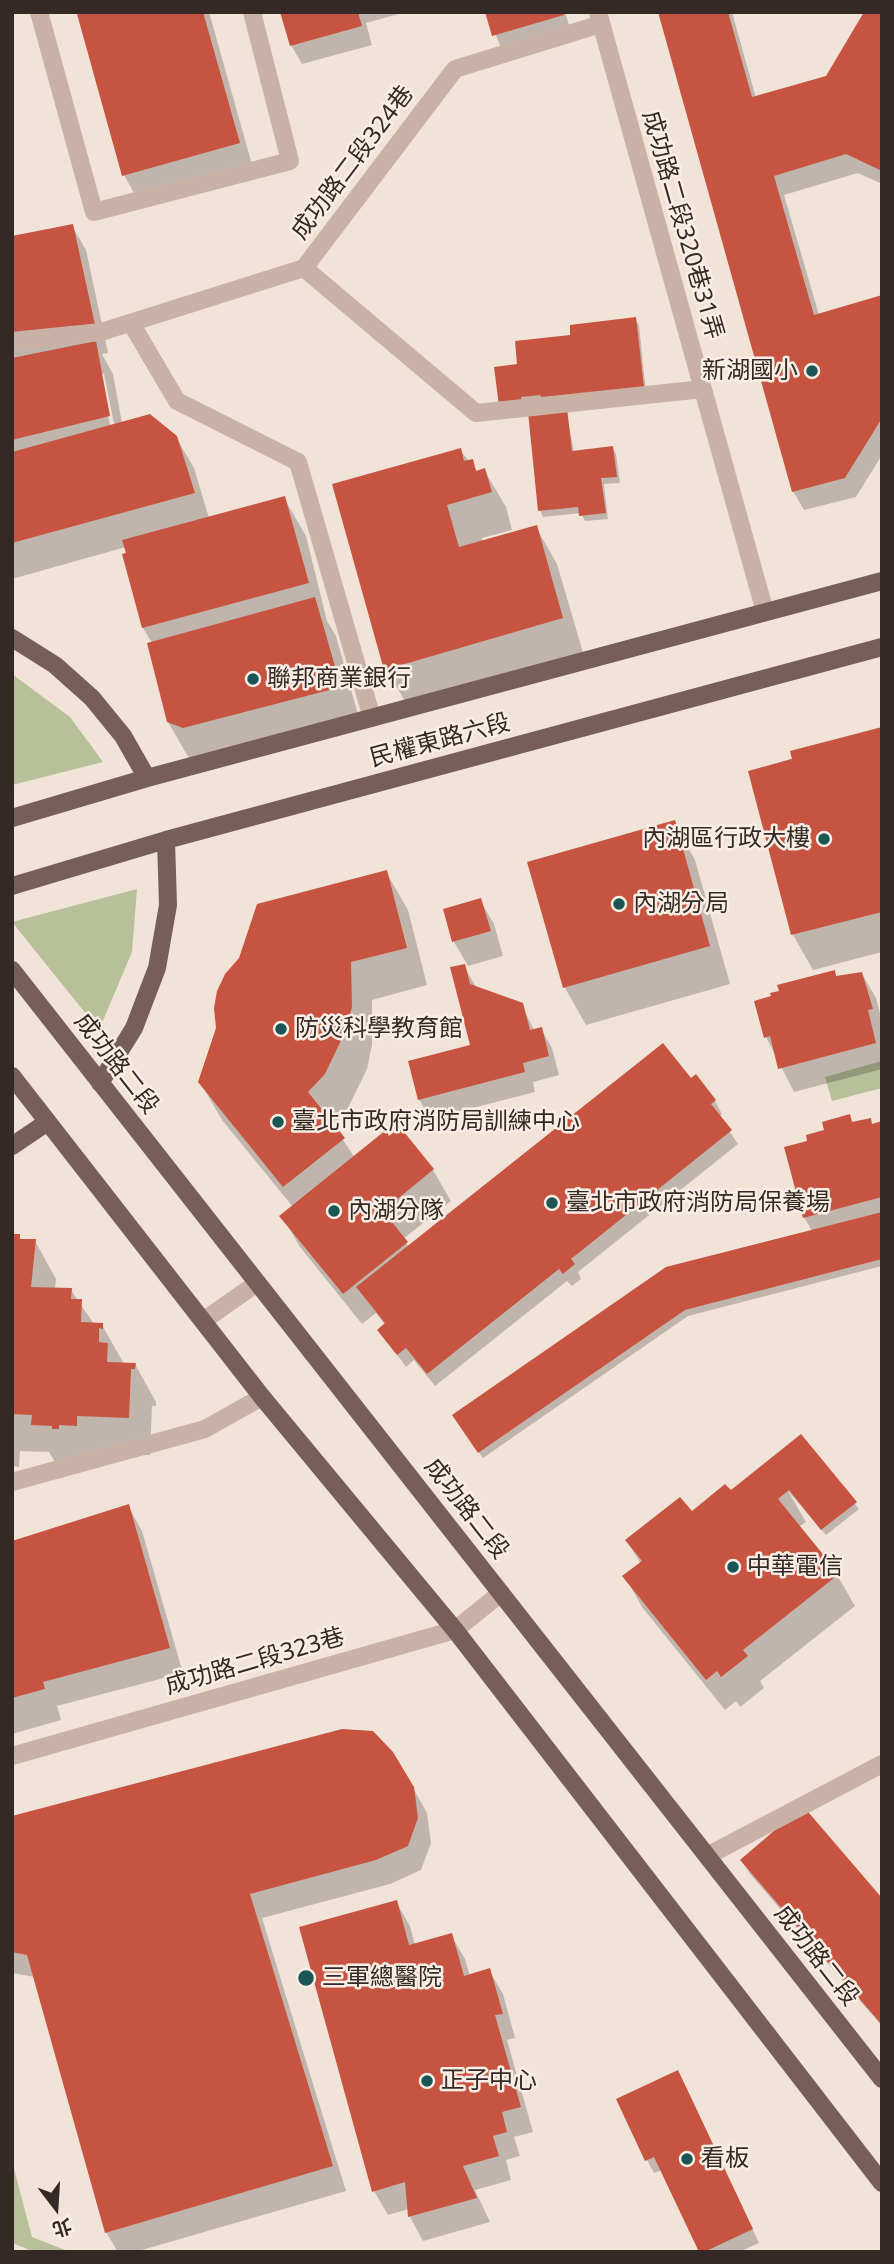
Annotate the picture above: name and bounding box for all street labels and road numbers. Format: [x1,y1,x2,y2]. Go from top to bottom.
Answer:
street label: 成功路二段324巷 [286,80,420,246]
street label: 成功路二段320巷31弄 [636,107,728,343]
street label: 民權東路六段 [367,708,513,774]
street label: 成功路二段 [68,1008,164,1120]
street label: 成功路二段 [418,1453,514,1565]
street label: 成功路二段323巷 [162,1623,348,1701]
street label: 成功路二段 [768,1900,864,2012]

